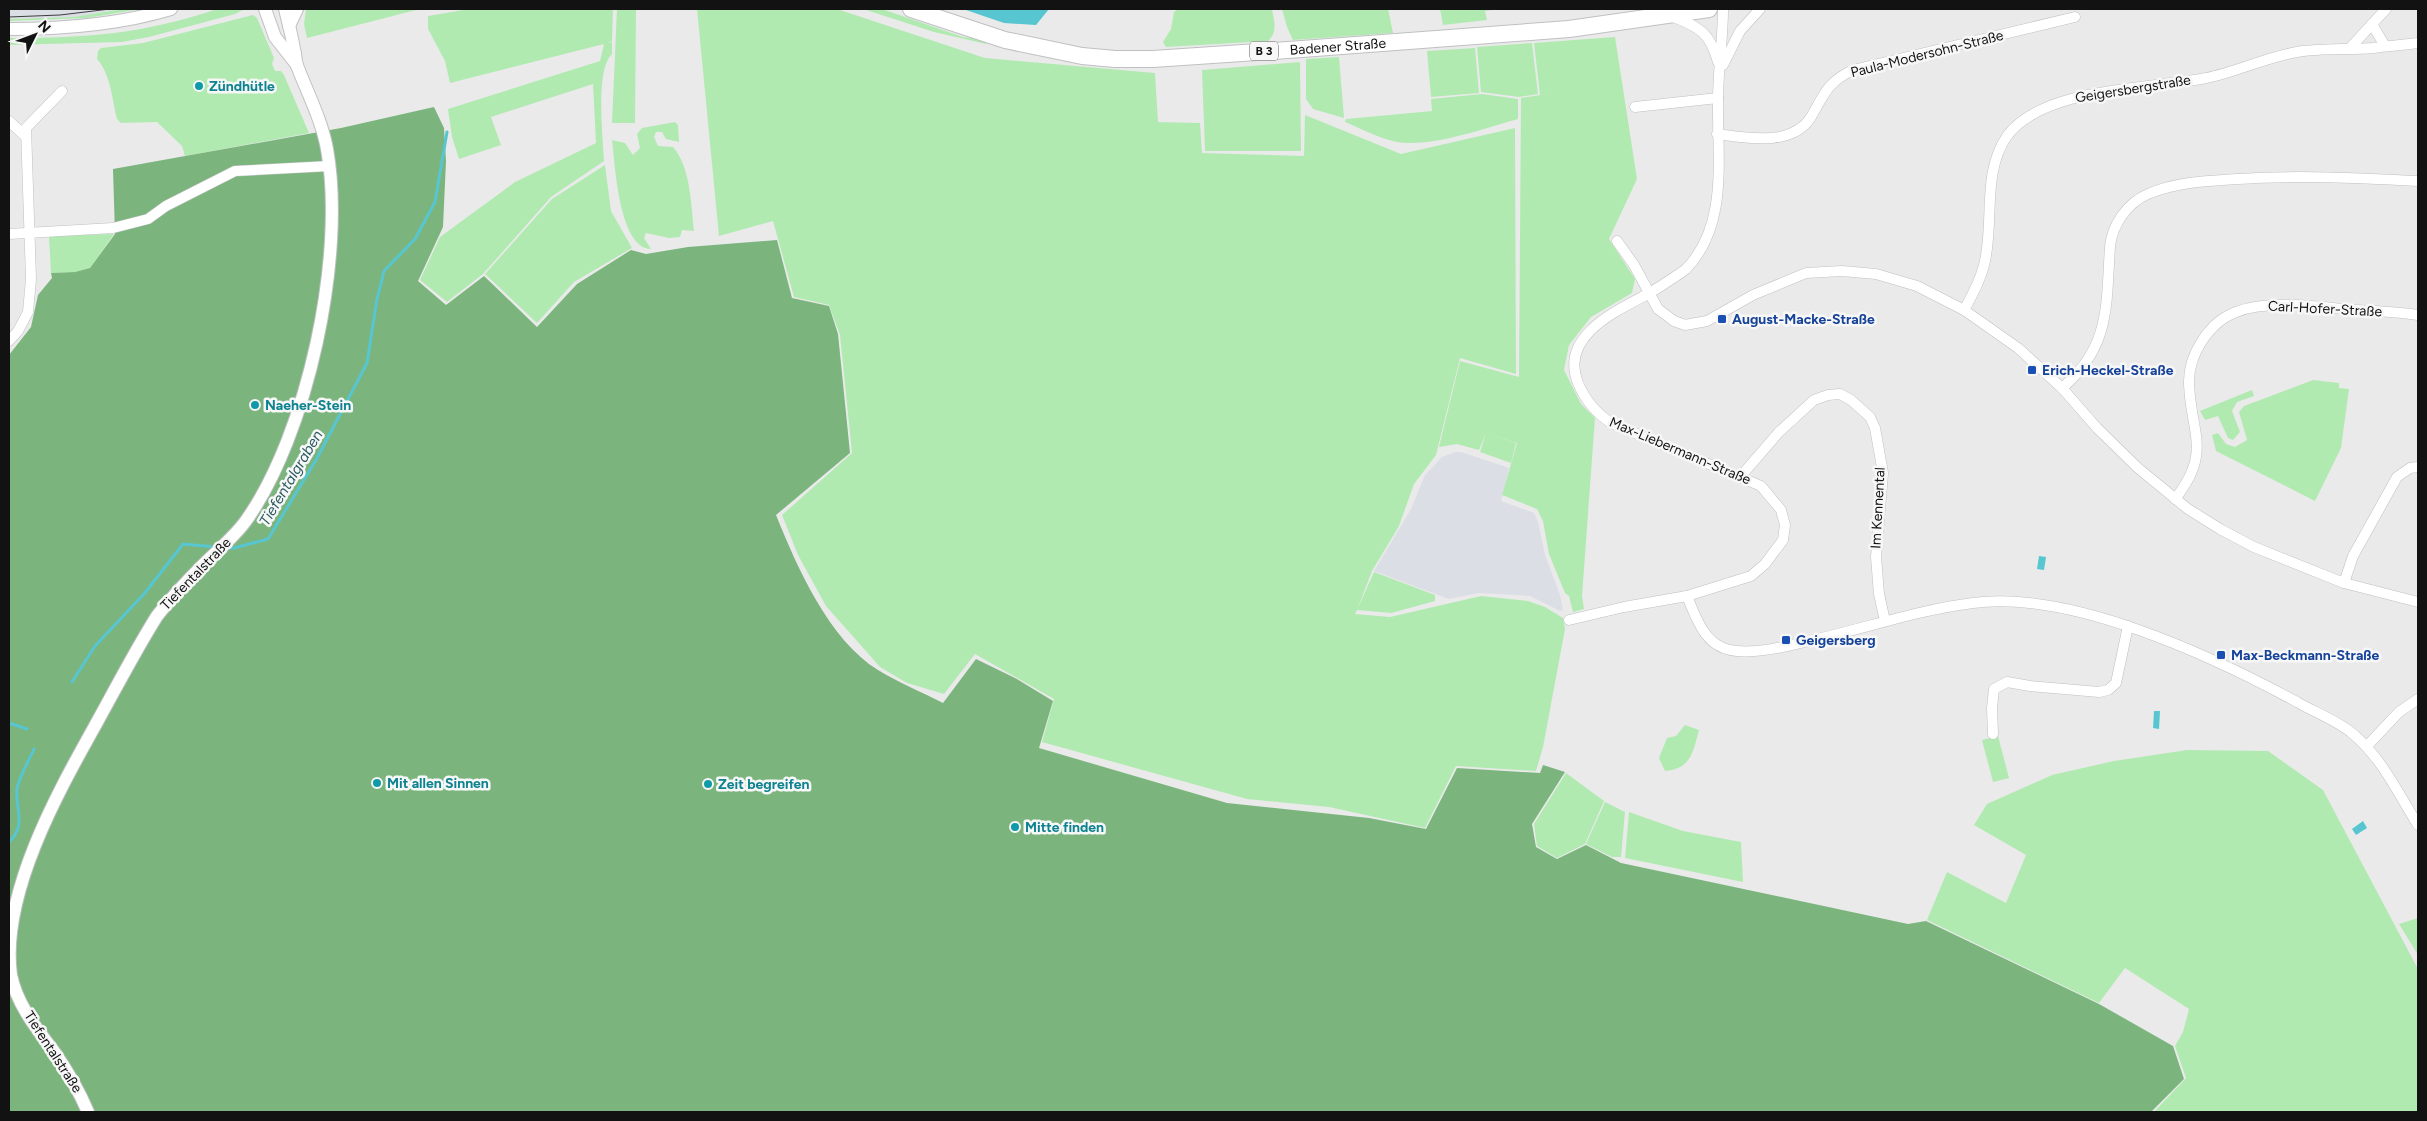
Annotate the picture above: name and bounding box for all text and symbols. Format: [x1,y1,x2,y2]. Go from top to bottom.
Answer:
north arrow [10,10,60,60]
text: N [34,17,54,36]
street label: Paula-Modersohn-Straße [1849,27,2006,81]
street label: Badener Straße [1289,34,1387,58]
road number: B 3 [1250,41,1278,60]
street label: Geigersbergstraße [2074,71,2192,107]
place label: Zündhütle [209,78,275,95]
marker: Zündhütle [193,80,205,92]
street label: Carl-Hofer-Straße [2268,298,2383,320]
place label: August-Macke-Straße [1732,311,1875,328]
marker: August-Macke-Straße [1716,313,1728,325]
place label: Erich-Heckel-Straße [2042,362,2174,379]
marker: Erich-Heckel-Straße [2026,364,2038,376]
place label: Naeher-Stein [265,397,351,414]
marker: Naeher-Stein [249,399,261,411]
street label: Max-Liebermann-Straße [1607,413,1754,489]
water label: Tiefentalgraben [255,427,327,529]
street label: Im Kennental [1867,467,1889,549]
street label: Tiefentalstraße [157,534,235,614]
place label: Geigersberg [1796,632,1876,649]
marker: Geigersberg [1780,634,1792,646]
place label: Max-Beckmann-Straße [2231,647,2380,664]
marker: Max-Beckmann-Straße [2215,649,2227,661]
place label: Mit allen Sinnen [387,775,489,792]
place label: Zeit begreifen [718,776,810,793]
marker: Mit allen Sinnen [371,777,383,789]
marker: Zeit begreifen [702,778,714,790]
place label: Mitte finden [1025,819,1104,836]
marker: Mitte finden [1009,821,1021,833]
street label: Tiefentalstraße [20,1008,86,1096]

